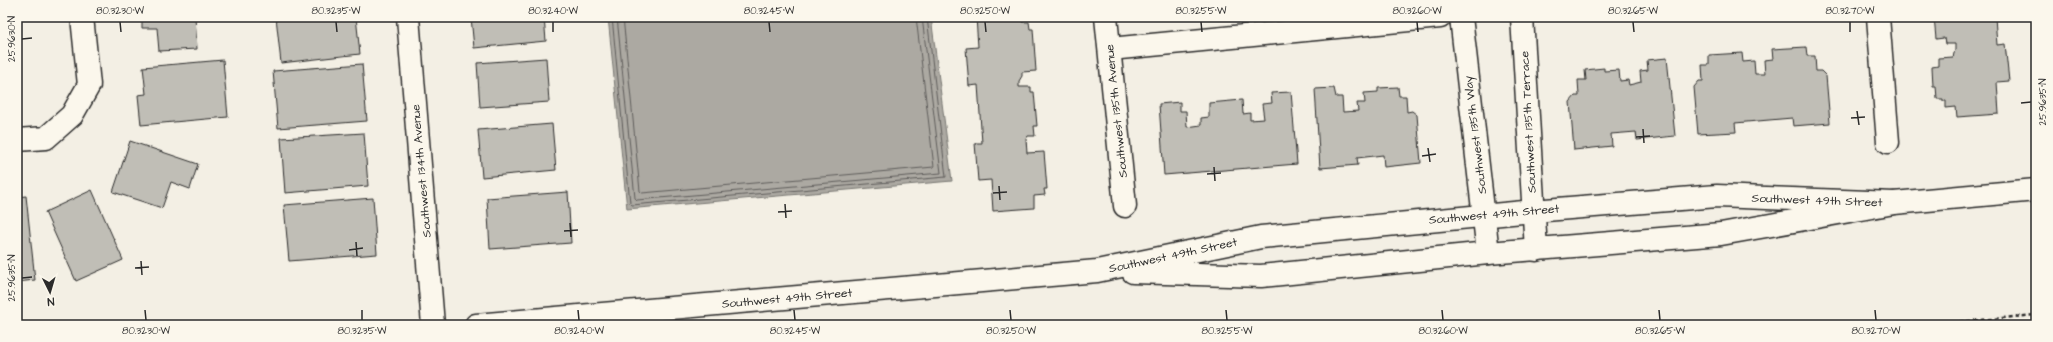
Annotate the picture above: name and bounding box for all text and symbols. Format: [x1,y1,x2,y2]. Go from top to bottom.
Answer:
text: 80.3230°W [96,4,145,18]
text: 80.3235°W [312,4,361,18]
text: 80.3240°W [528,4,578,18]
text: 80.3245°W [744,4,795,18]
text: 80.3250°W [960,4,1011,18]
text: 80.3255°W [1176,4,1227,18]
text: 80.3260°W [1392,4,1442,18]
text: 80.3265°W [1608,4,1659,18]
text: 80.3270°W [1825,4,1875,18]
text: 25.9630°N [5,16,19,62]
street label: Southwest 135th Avenue [1101,43,1132,178]
street label: Southwest 135th Terrace [1516,50,1541,194]
street label: Southwest 135th Way [1460,74,1492,195]
text: 25.9635°N [2036,79,2050,125]
street label: Southwest 134th Avenue [407,103,436,238]
street label: Southwest 49th Street [1751,190,1883,211]
street label: Southwest 49th Street [1428,200,1560,229]
street label: Southwest 49th Street [1107,234,1239,277]
text: 25.9635°N [5,255,19,301]
north arrow [30,272,70,312]
street label: Southwest 49th Street [721,284,853,313]
text: N [47,294,55,309]
text: 80.3230°W [122,324,171,338]
text: 80.3235°W [338,324,387,338]
text: 80.3240°W [554,324,604,338]
text: 80.3245°W [770,324,821,338]
text: 80.3250°W [986,324,1037,338]
text: 80.3255°W [1202,324,1253,338]
text: 80.3260°W [1418,324,1468,338]
text: 80.3265°W [1635,324,1686,338]
text: 80.3270°W [1851,324,1901,338]

